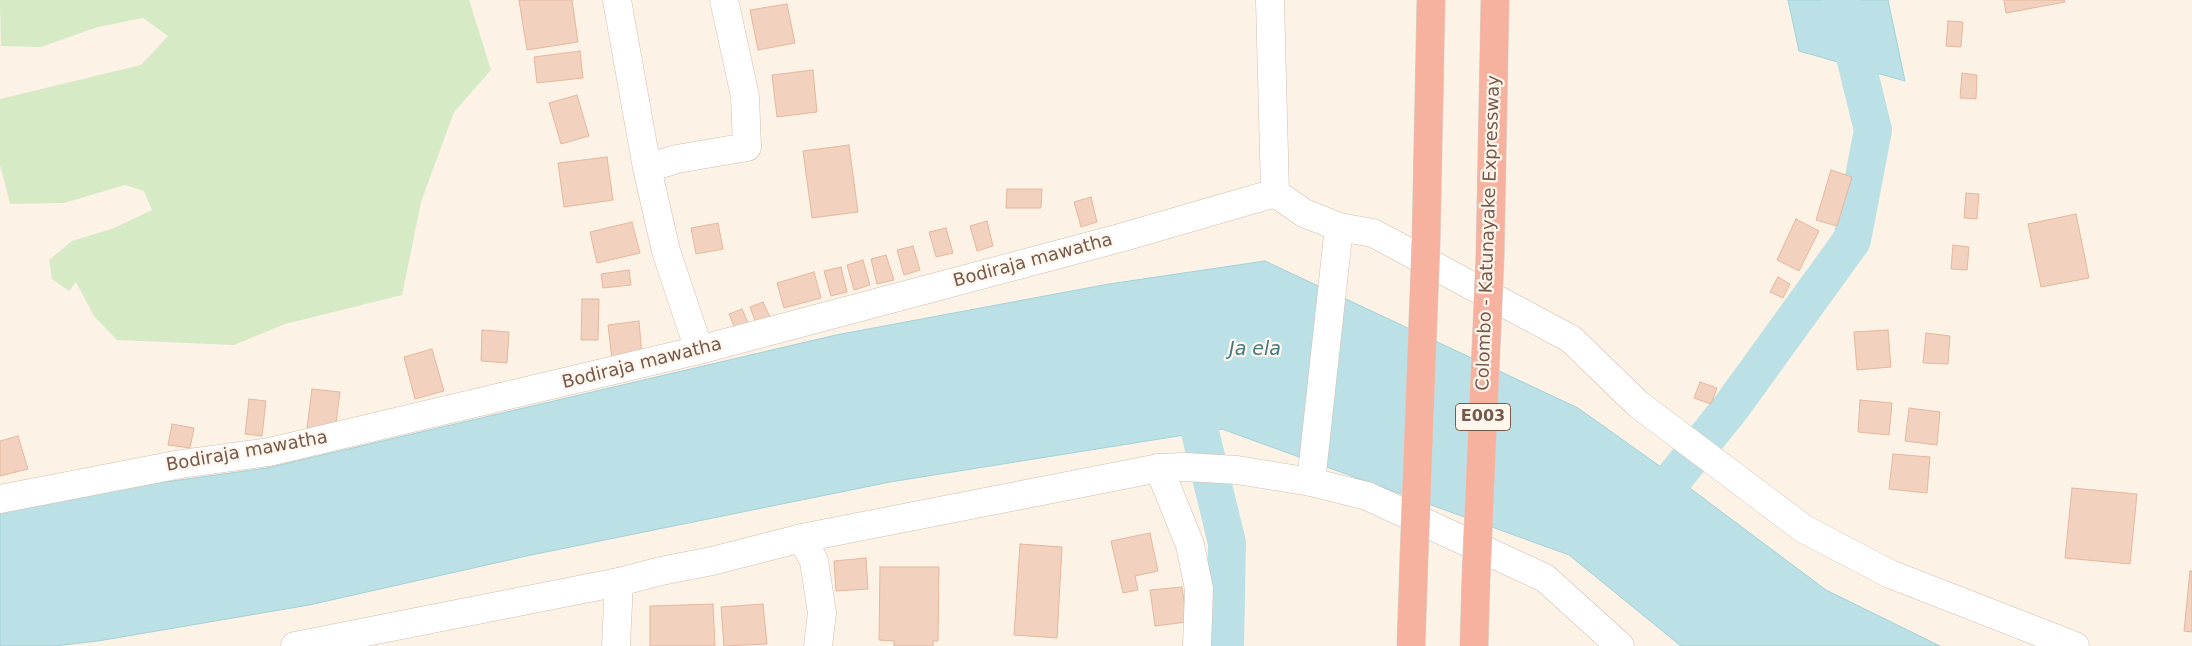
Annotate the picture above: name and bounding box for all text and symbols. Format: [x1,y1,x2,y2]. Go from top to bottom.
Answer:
street label: Colombo - Katunayake Expressway [1473,75,1505,391]
street label: Bodiraja mawatha [951,229,1115,293]
street label: Bodiraja mawatha [560,334,724,394]
water label: Ja ela [1229,339,1281,361]
road number: E003 [1456,404,1510,431]
street label: Bodiraja mawatha [164,427,330,477]

